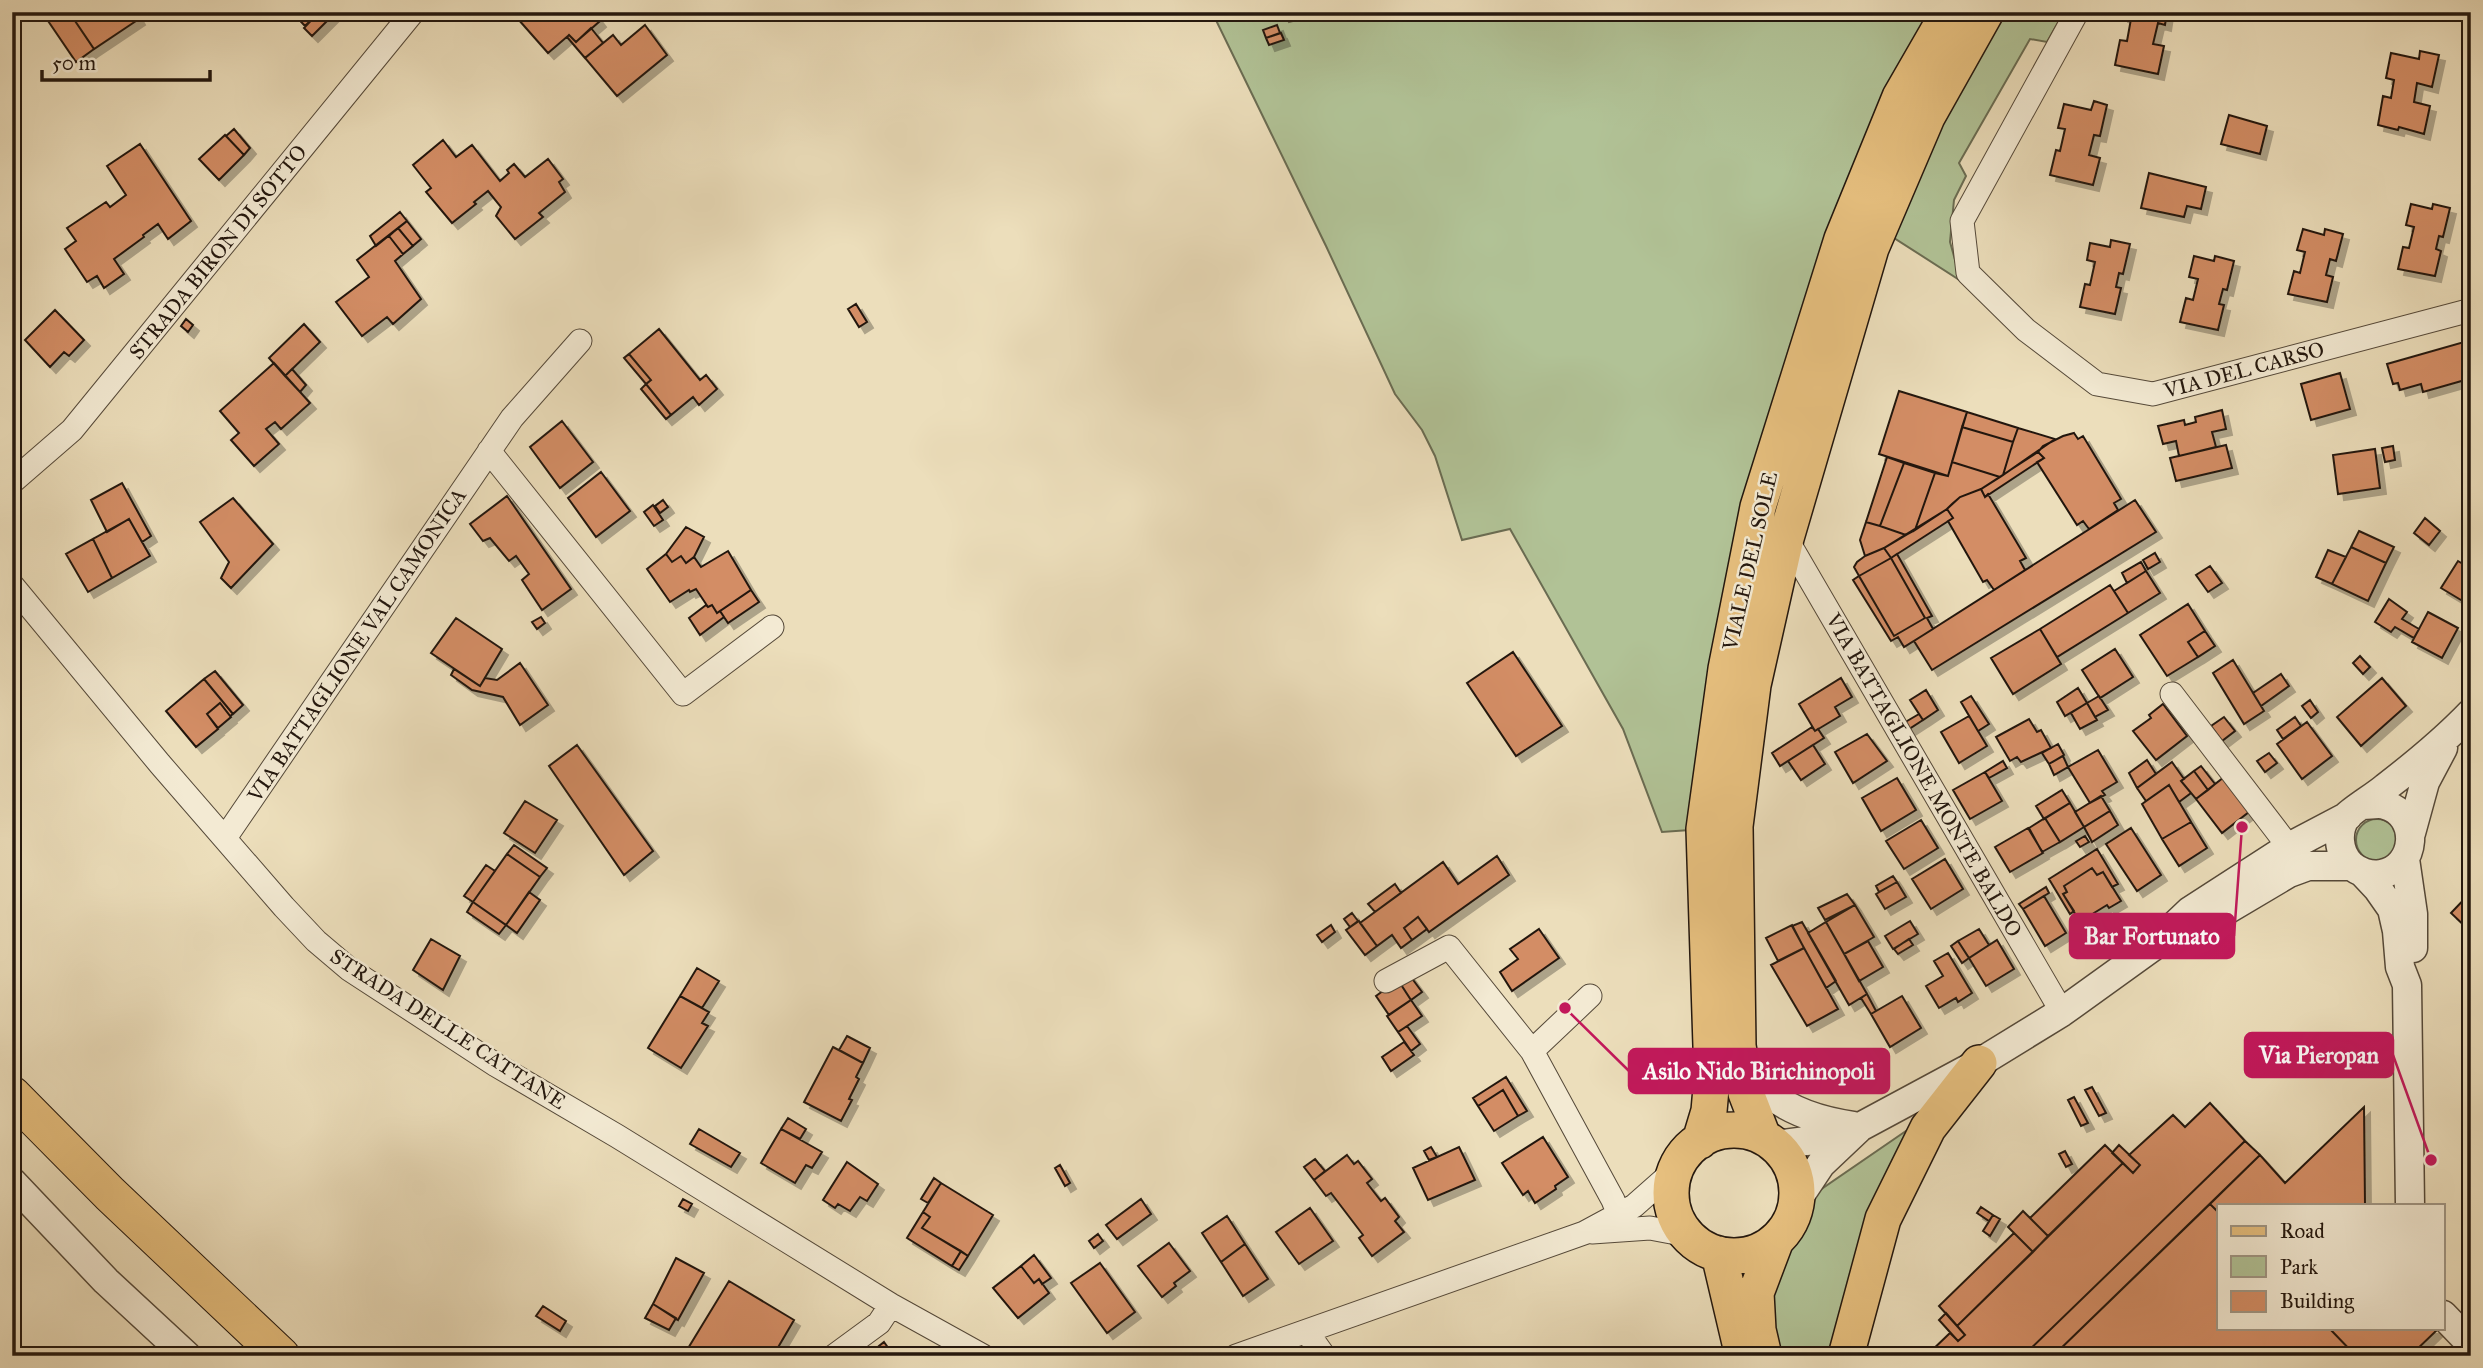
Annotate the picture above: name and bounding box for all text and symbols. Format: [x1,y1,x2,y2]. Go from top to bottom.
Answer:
scale bar [42,38,210,82]
text: 50 m [52,50,97,76]
street label: STRADA BIRON DI SOTTO [123,140,313,364]
street label: VIA DEL CARSO [2160,336,2327,404]
street label: VIALE DEL SOLE [1717,469,1783,654]
street label: VIA BATTAGLIONE VAL CAMONICA [241,483,472,808]
street label: VIA BATTAGLIONE MONTE BALDO [1820,608,2028,942]
callout: Bar Fortunato [2070,914,2234,958]
text: Bar Fortunato [2084,922,2220,950]
street label: STRADA DELLE CATTANE [325,943,571,1115]
callout: Via Pieropan [2245,1033,2393,1077]
text: Via Pieropan [2258,1041,2379,1070]
callout: Asilo Nido Birichinopoli [1629,1049,1889,1093]
text: Asilo Nido Birichinopoli [1641,1057,1876,1086]
legend [2217,1204,2444,1330]
text: Road [2280,1218,2325,1244]
text: Park [2280,1254,2318,1280]
text: Building [2280,1288,2354,1314]

